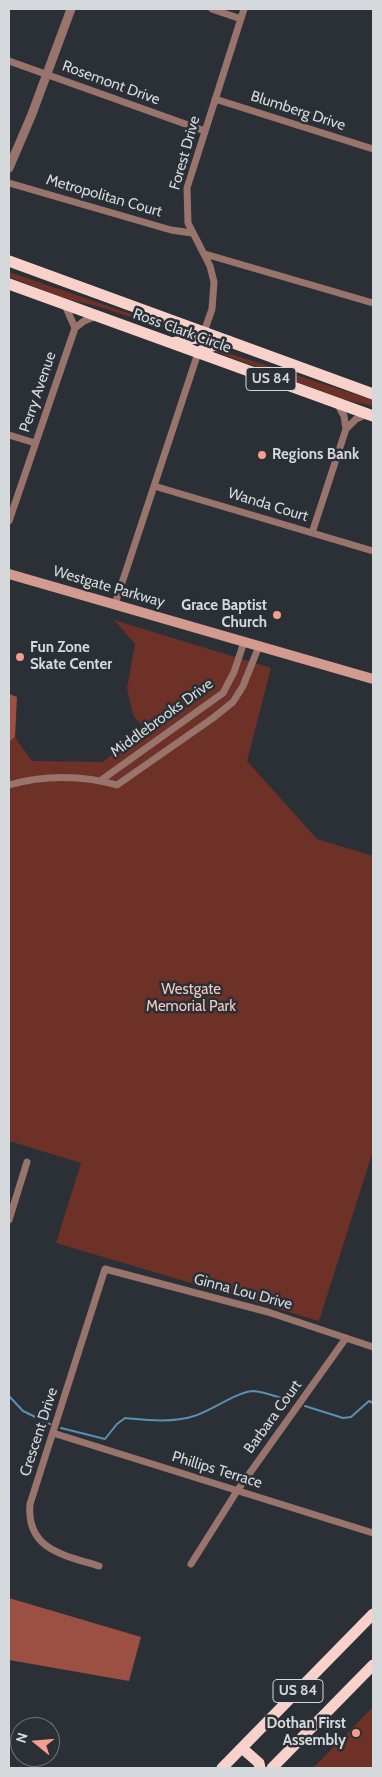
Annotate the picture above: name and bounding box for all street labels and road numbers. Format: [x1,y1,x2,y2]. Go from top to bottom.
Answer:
street label: Rosemont Drive [60,57,162,109]
street label: Blumberg Drive [248,87,348,135]
street label: Forest Drive [166,114,204,192]
street label: Metropolitan Court [44,171,164,221]
street label: Ross Clark Circle [131,305,233,357]
street label: Perry Avenue [16,349,60,435]
road number: US 84 [246,368,296,390]
street label: Wanda Court [226,484,310,526]
street label: Westgate Parkway [51,562,167,612]
street label: Middlebrooks Drive [107,675,217,761]
street label: Ginna Lou Drive [192,1270,294,1314]
street label: Barbara Court [240,1377,306,1457]
street label: Crescent Drive [16,1385,62,1479]
street label: Phillips Terrace [170,1448,264,1492]
road number: US 84 [273,1680,323,1702]

